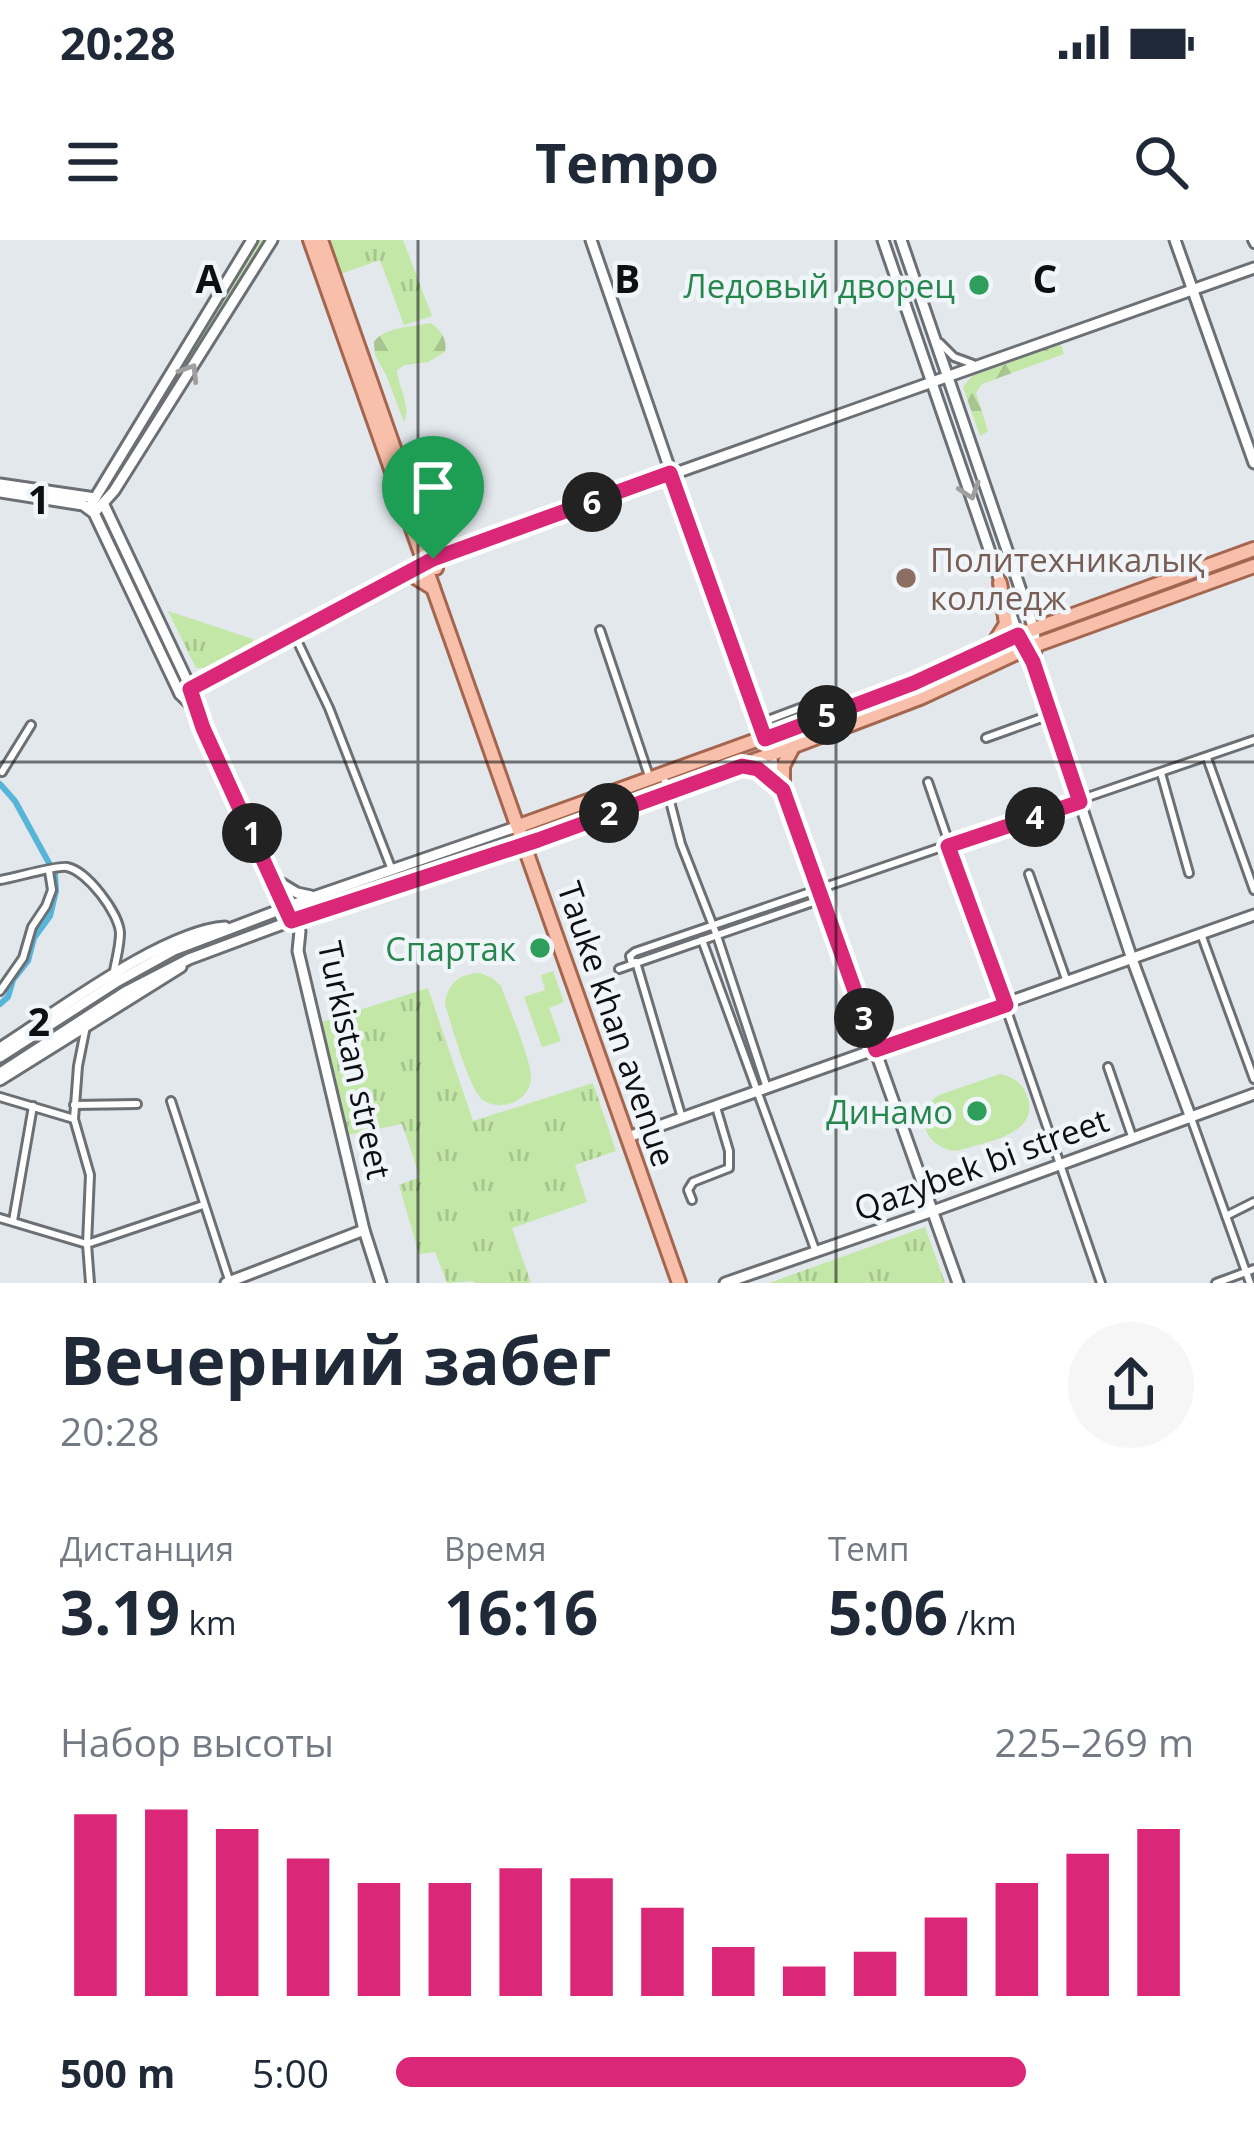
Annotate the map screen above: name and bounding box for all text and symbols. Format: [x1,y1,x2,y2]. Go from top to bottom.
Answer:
text: 20:28 [60,12,176,73]
text: Tempo [535,125,719,199]
icon: menu [60,129,126,195]
icon: search [1128,129,1194,195]
text: A [196,251,223,304]
text: B [614,251,640,304]
text: C [1033,251,1057,304]
place label: Ледовый дворец [683,263,955,308]
marker: Ледовый дворец [966,272,992,298]
one-way arrow [175,363,197,385]
pin [382,436,484,559]
icon: arrive [400,454,466,520]
text: 1 [28,472,50,525]
pin: 6 [562,472,622,532]
text: 6 [583,479,601,524]
one-way arrow [955,480,980,501]
place label: Политехникалық колледж [930,537,1205,620]
marker: Политехникалық колледж [893,565,919,591]
pin: 5 [797,685,857,745]
text: 5 [818,692,836,737]
pin: 2 [579,783,639,843]
pin: 4 [1005,787,1065,847]
text: 2 [600,790,618,835]
text: 4 [1026,794,1044,839]
pin: 1 [222,803,282,863]
text: 1 [243,810,261,855]
street label: Tauke khan avenue [547,876,687,1172]
place label: Спартак [385,926,516,971]
marker: Спартак [527,935,553,961]
street label: Turkistan street [308,937,402,1183]
pin: 3 [834,988,894,1048]
text: 2 [28,994,50,1047]
text: 3 [855,995,873,1040]
place label: Динамо [826,1089,953,1134]
street label: Qazybek bi street [848,1097,1114,1231]
marker: Динамо [964,1098,990,1124]
text: Вечерний забег [60,1314,611,1404]
button: share [1068,1322,1194,1448]
text: 20:28 [60,1404,159,1457]
text: Дистанция [60,1526,234,1571]
text: Время [444,1526,547,1571]
text: Темп [828,1526,909,1571]
text: 3.19 [60,1571,180,1653]
text: 16:16 [444,1571,598,1653]
text: 5:06 [828,1571,948,1653]
text: km [180,1600,237,1645]
text: /km [948,1600,1017,1645]
text: Набор высоты [60,1715,334,1768]
text: 225–269 m [994,1715,1194,1768]
text: 500 m [60,2046,175,2099]
text: 5:00 [252,2046,329,2099]

